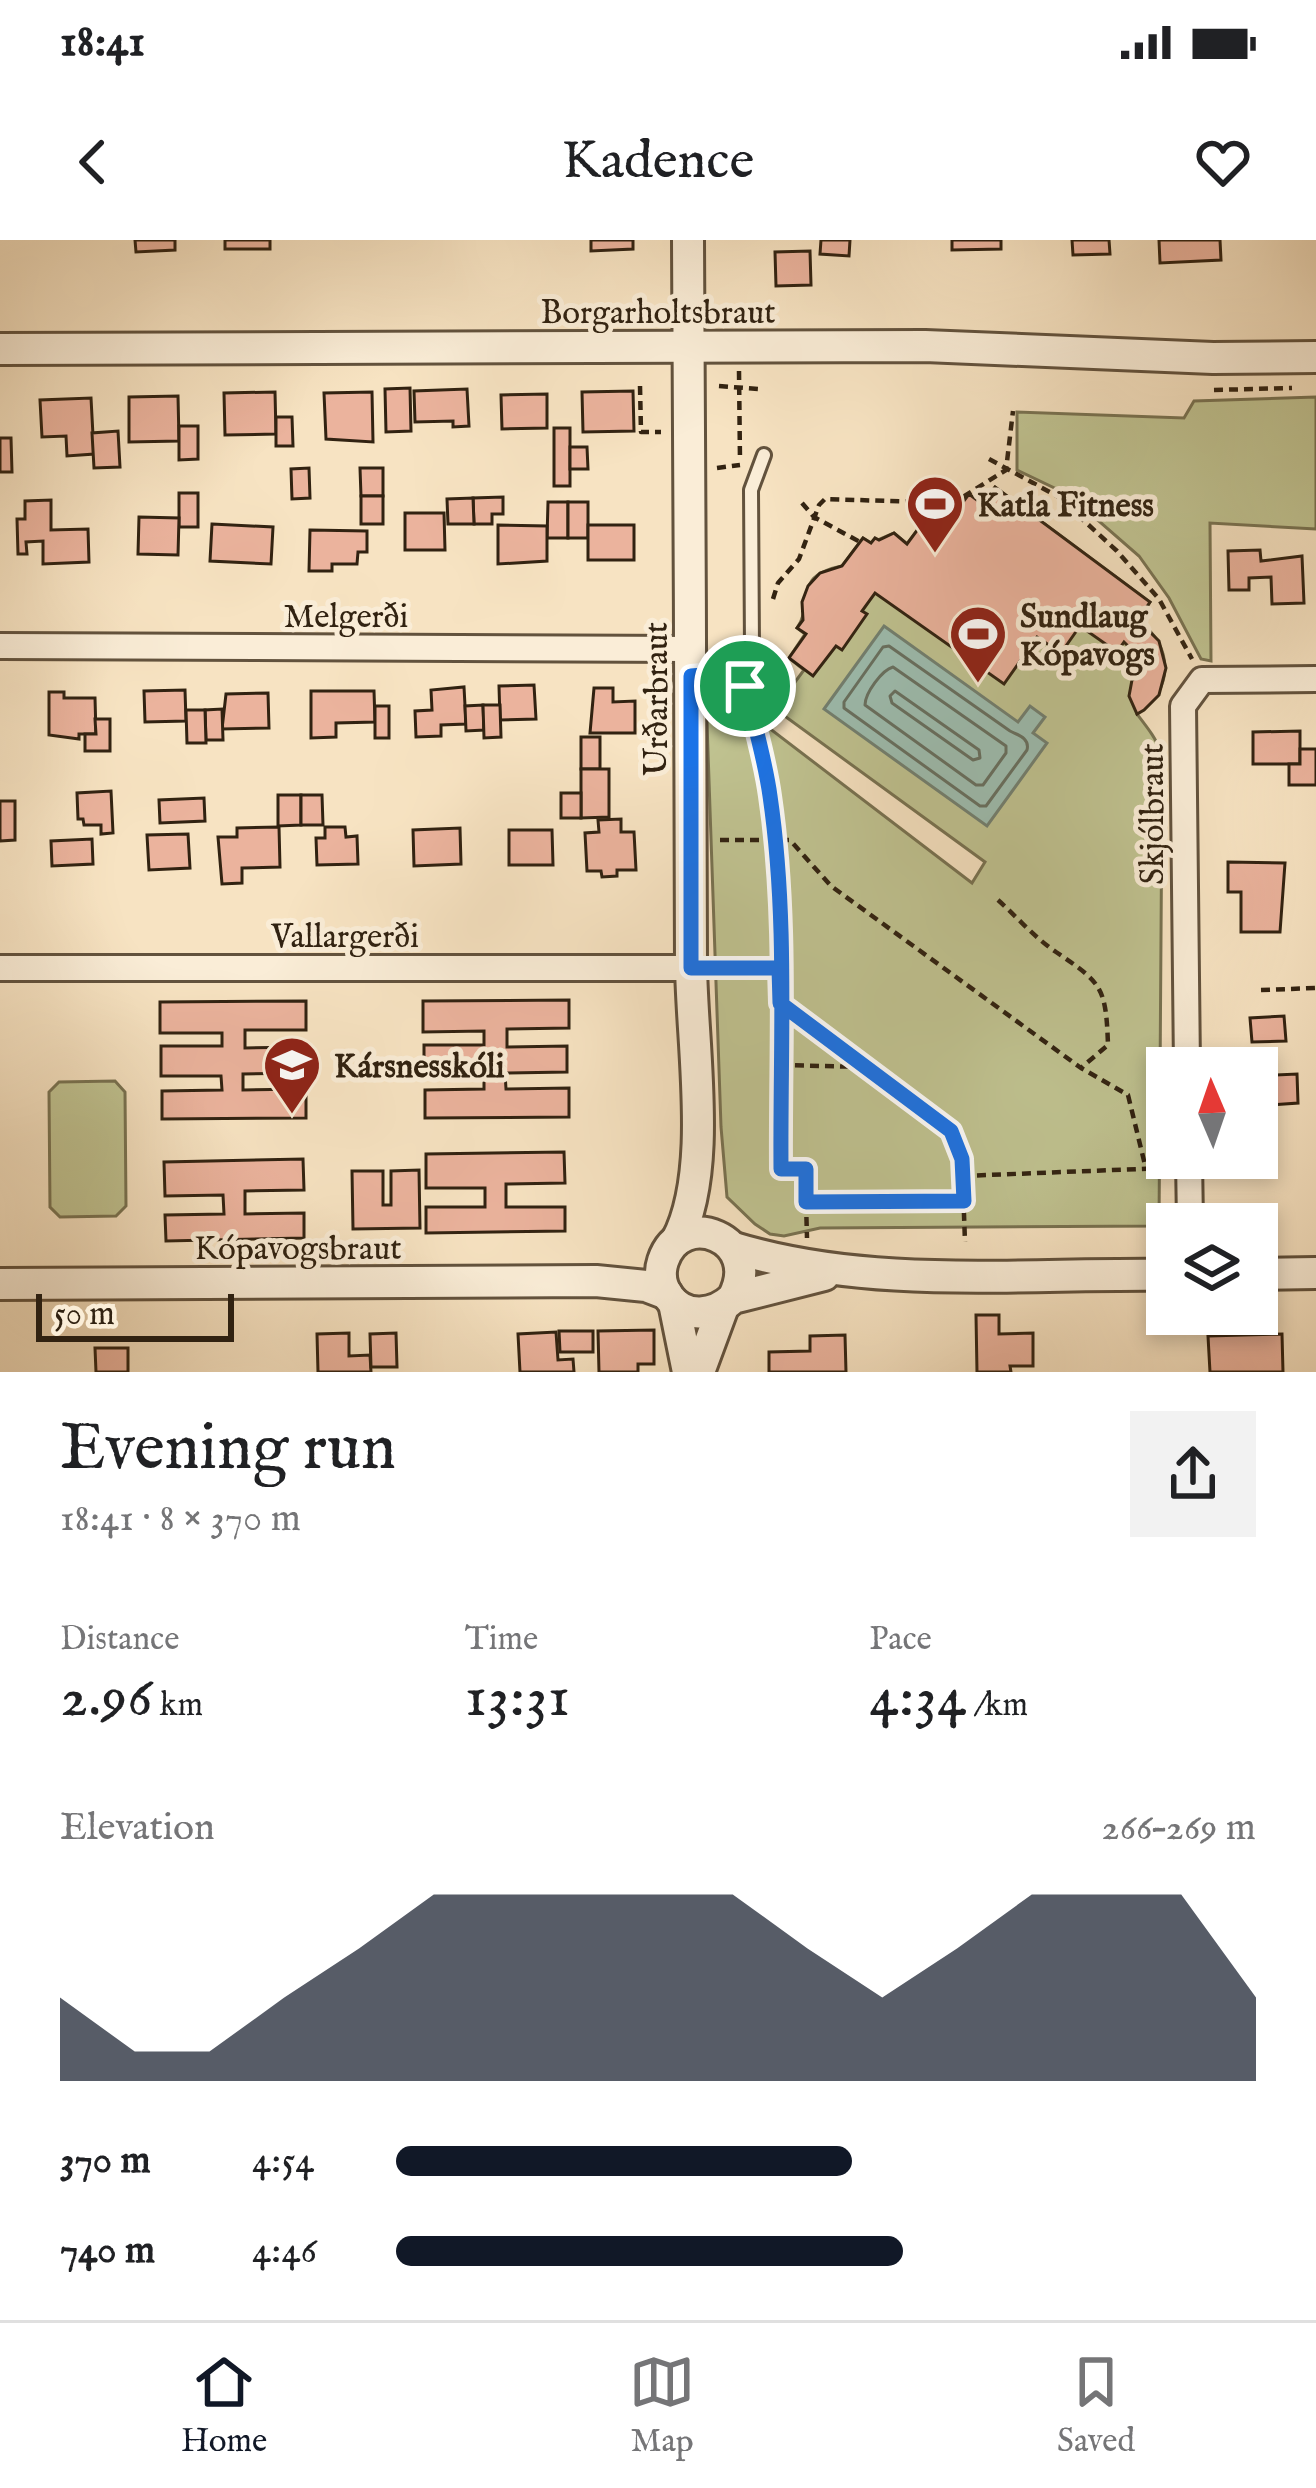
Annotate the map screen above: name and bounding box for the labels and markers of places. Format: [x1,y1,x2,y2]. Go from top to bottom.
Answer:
sports icon: Katla Fitness [904,473,966,555]
place label: Katla Fitness [977,486,1154,528]
place label: Sundlaug Kópavogs [1020,597,1155,677]
sports icon: Sundlaug Kópavogs [947,603,1009,685]
pin [694,635,796,737]
school or university icon: Kársnesskóli [261,1034,323,1116]
place label: Kársnesskóli [334,1047,505,1089]

